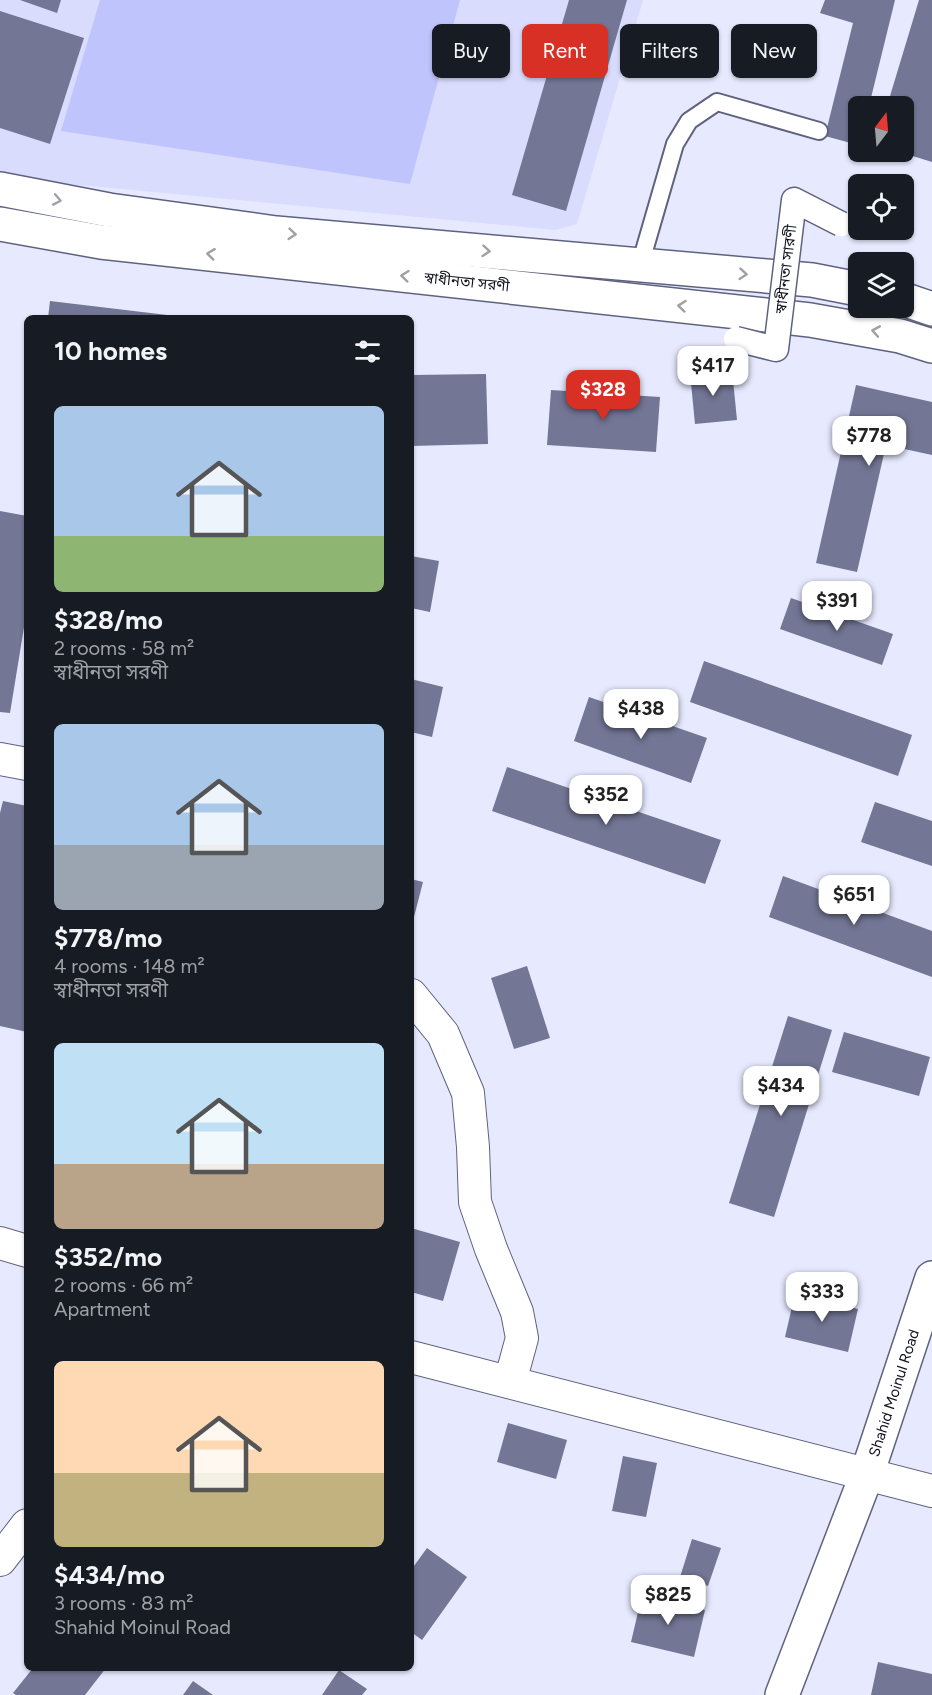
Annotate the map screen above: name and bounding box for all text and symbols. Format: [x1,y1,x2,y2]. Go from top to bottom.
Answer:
chip: Buy [432,24,510,78]
chip: Rent [522,24,608,78]
chip: Filters [620,24,719,78]
chip: New [731,24,817,78]
north arrow [848,96,914,162]
map controls [848,96,914,318]
button: locate [848,174,914,240]
one-way arrow [52,193,62,206]
street label: স্বাধীনতা সারণী [771,222,801,316]
one-way arrow [287,227,296,240]
one-way arrow [482,244,491,257]
one-way arrow [207,248,216,261]
button: layers [848,252,914,318]
one-way arrow [739,267,748,280]
street label: স্বাধীনতা সরণী [423,268,511,296]
one-way arrow [400,270,410,283]
one-way arrow [678,300,687,313]
one-way arrow [871,326,880,338]
text: 10 homes [54,335,167,367]
icon: filters [351,335,384,368]
pin: $417 [677,346,749,397]
text: $417 [691,353,735,377]
pin: $328 [567,370,639,421]
text: $328 [580,377,626,401]
pin: $778 [833,416,905,467]
text: $778 [846,423,892,447]
icon: home [165,445,273,553]
pin: $391 [801,581,873,632]
text: $391 [816,588,858,612]
text: $328/mo [54,604,163,636]
text: 2 rooms · 58 m² [54,636,194,660]
text: স্বাধীনতা সরণী [54,660,168,684]
pin: $438 [605,689,677,740]
text: $438 [617,696,665,720]
icon: home [165,763,273,871]
pin: $352 [570,775,642,826]
text: $352 [583,782,629,806]
pin: $651 [818,875,890,926]
text: $651 [833,882,875,906]
text: $778/mo [54,922,162,954]
text: 4 rooms · 148 m² [54,954,205,978]
text: স্বাধীনতা সরণী [54,978,168,1002]
pin: $434 [745,1066,817,1117]
text: $434 [757,1073,805,1097]
icon: home [165,1082,273,1190]
text: $352/mo [54,1241,162,1273]
pin: $333 [786,1272,858,1323]
text: 2 rooms · 66 m² [54,1273,193,1297]
text: $333 [800,1279,844,1303]
text: Apartment [54,1297,151,1321]
street label: Shahid Moinul Road [865,1327,923,1459]
icon: home [165,1400,273,1508]
text: $434/mo [54,1559,165,1591]
pin: $825 [632,1575,704,1626]
text: $825 [645,1582,691,1606]
text: 3 rooms · 83 m² [54,1591,193,1615]
text: Shahid Moinul Road [54,1615,231,1639]

